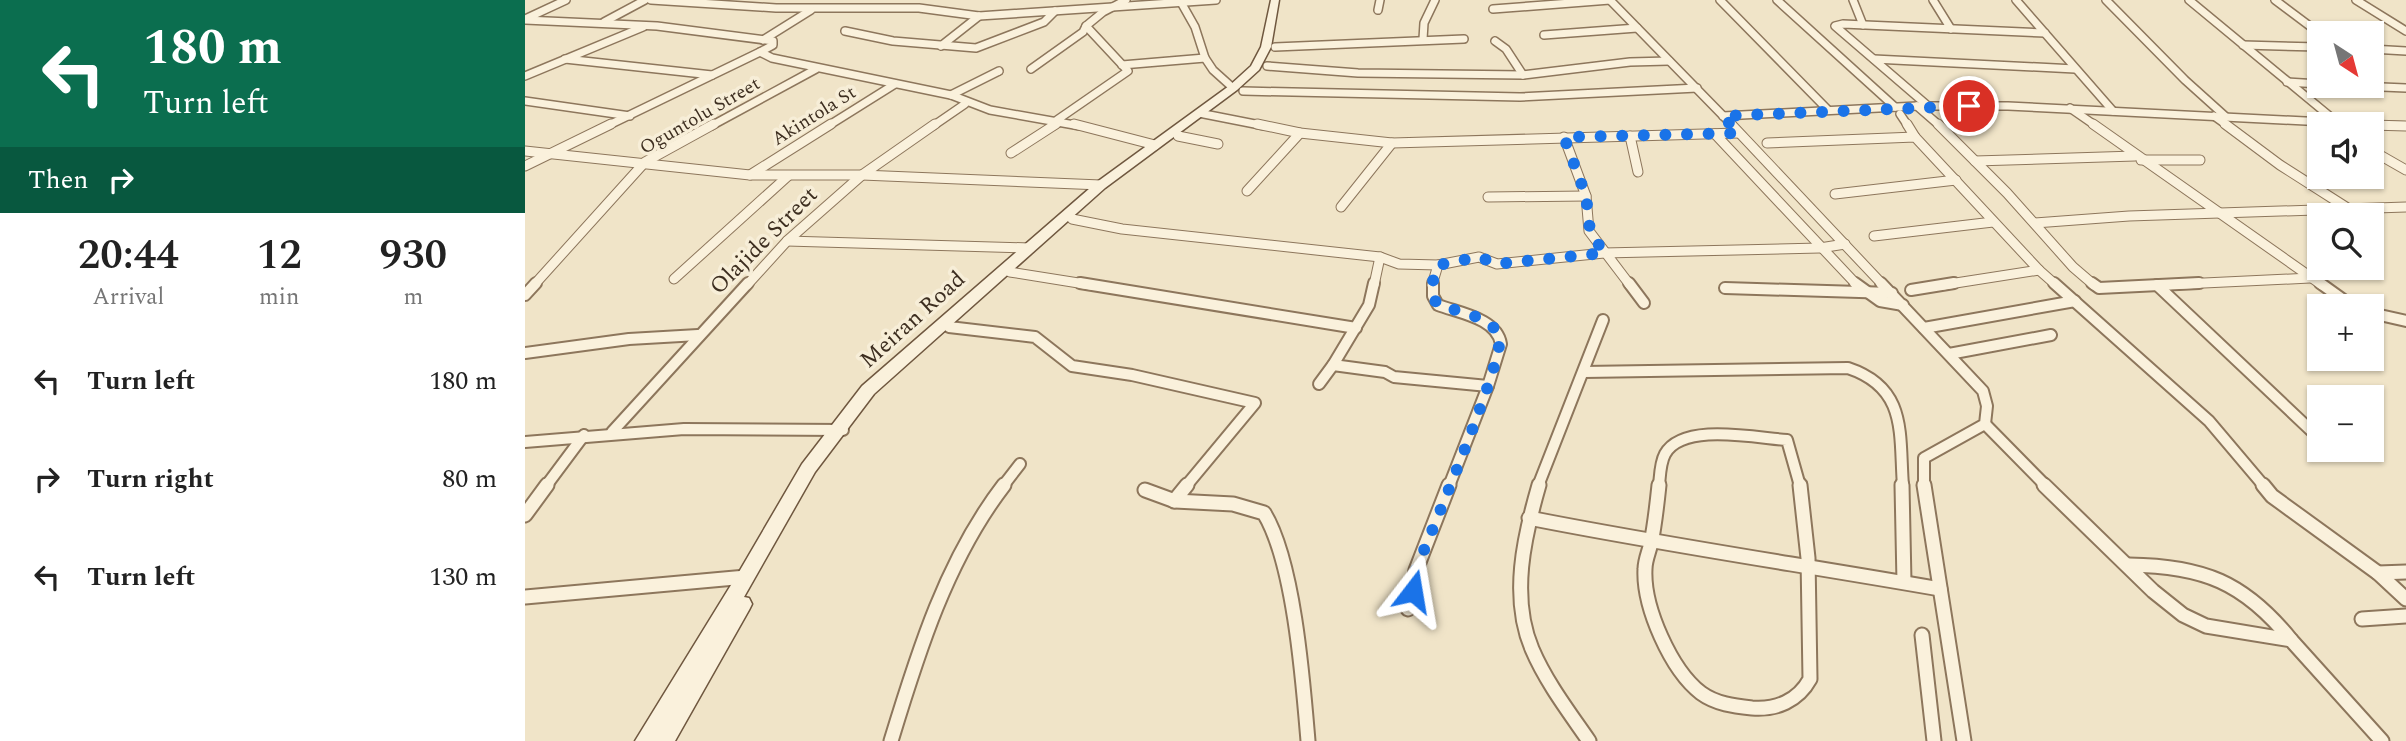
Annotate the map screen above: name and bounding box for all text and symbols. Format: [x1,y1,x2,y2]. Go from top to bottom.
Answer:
text: 180 m [143,11,282,86]
north arrow [2307,21,2383,98]
map controls [2307,21,2384,462]
icon: left [28,28,119,119]
street label: Oguntolu Street [634,69,766,162]
pin [1939,76,1999,136]
street label: Akintola St [766,78,862,153]
text: Turn left [143,79,269,128]
icon: arrive [1950,87,1988,125]
button: sound [2307,112,2384,189]
text: Then [28,160,88,200]
icon: right [102,161,140,199]
street label: Olajide Street [702,179,826,303]
button: search [2307,203,2384,280]
text: 20:44 [78,224,179,287]
text: 12 [257,224,302,287]
text: 930 [380,224,447,287]
street label: Meiran Road [852,263,974,377]
text: Arrival [93,280,164,315]
text: min [259,280,299,315]
text: m [403,280,423,315]
button: + [2307,294,2384,371]
text: Turn left [87,361,195,401]
text: 180 m [429,361,497,401]
icon: left [28,362,66,400]
button: − [2307,385,2384,462]
text: Turn right [87,459,214,499]
text: 80 m [442,459,497,499]
icon: right [28,460,66,498]
position arrow [1376,554,1450,628]
text: Turn left [87,557,195,597]
text: 130 m [429,557,497,597]
icon: left [28,558,66,596]

